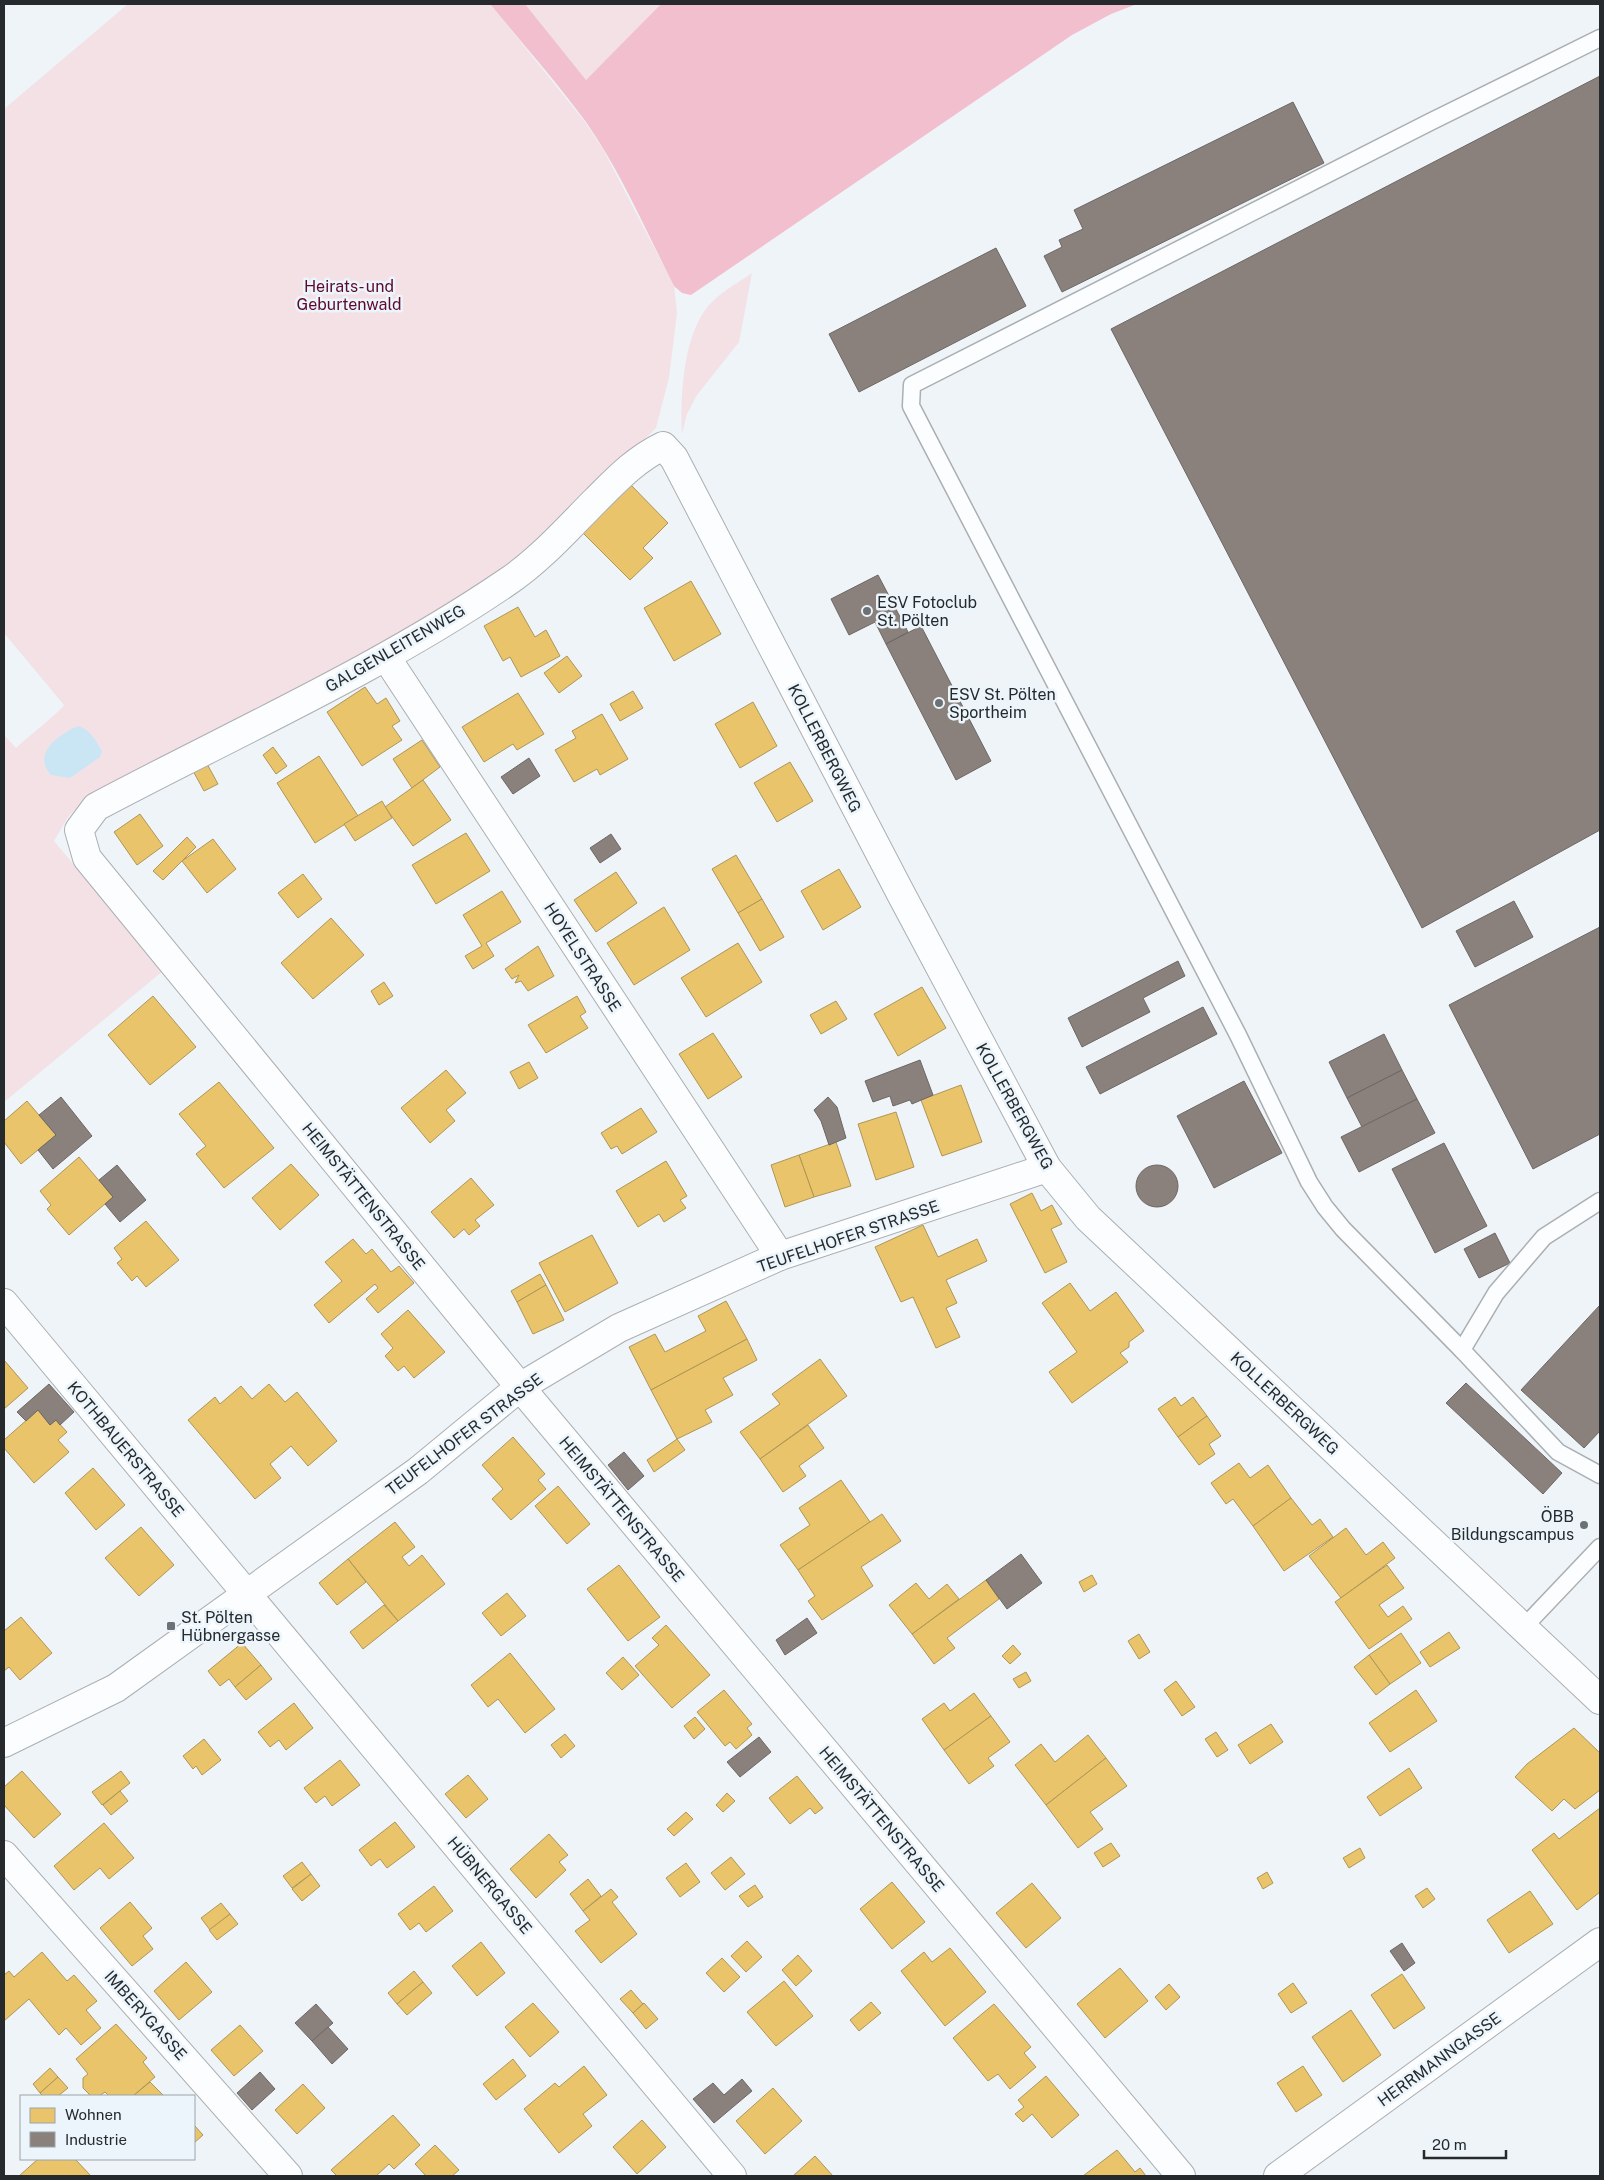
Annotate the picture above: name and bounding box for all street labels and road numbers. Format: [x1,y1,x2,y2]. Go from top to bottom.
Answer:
street label: GALGENLEITENWEG [322,601,468,696]
street label: KOLLERBERGWEG [784,681,865,816]
street label: HOYELSTRASSE [540,899,625,1015]
street label: KOLLERBERGWEG [972,1040,1057,1173]
street label: HEIMSTÄTTENSTRASSE [298,1118,430,1274]
street label: TEUFELHOFER STRASSE [755,1196,942,1277]
street label: KOLLERBERGWEG [1226,1348,1343,1459]
street label: TEUFELHOFER STRASSE [382,1369,546,1499]
street label: KOTHBAUERSTRASSE [63,1378,188,1521]
street label: HEIMSTÄTTENSTRASSE [555,1432,689,1586]
street label: HEIMSTÄTTENSTRASSE [815,1742,949,1896]
street label: HÜBNERGASSE [443,1832,537,1938]
street label: IMBERYGASSE [100,1967,191,2064]
street label: HERRMANNGASSE [1374,2008,1505,2111]

